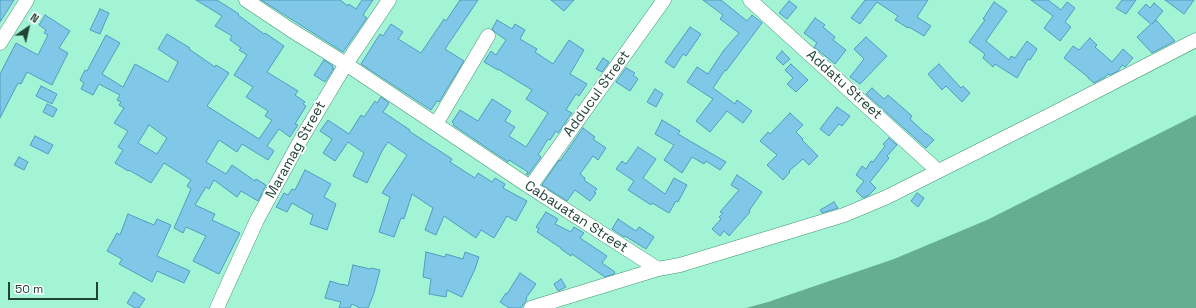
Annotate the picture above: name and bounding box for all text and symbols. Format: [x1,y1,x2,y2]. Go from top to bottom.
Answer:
north arrow [8,8,48,48]
text: N [28,10,42,26]
street label: Addatu Street [803,47,885,123]
street label: Adducul Street [560,48,634,140]
street label: Maramag Street [262,98,330,202]
street label: Cabauatan Street [521,177,631,257]
scale bar [10,274,100,300]
text: 50 m [15,281,43,297]

